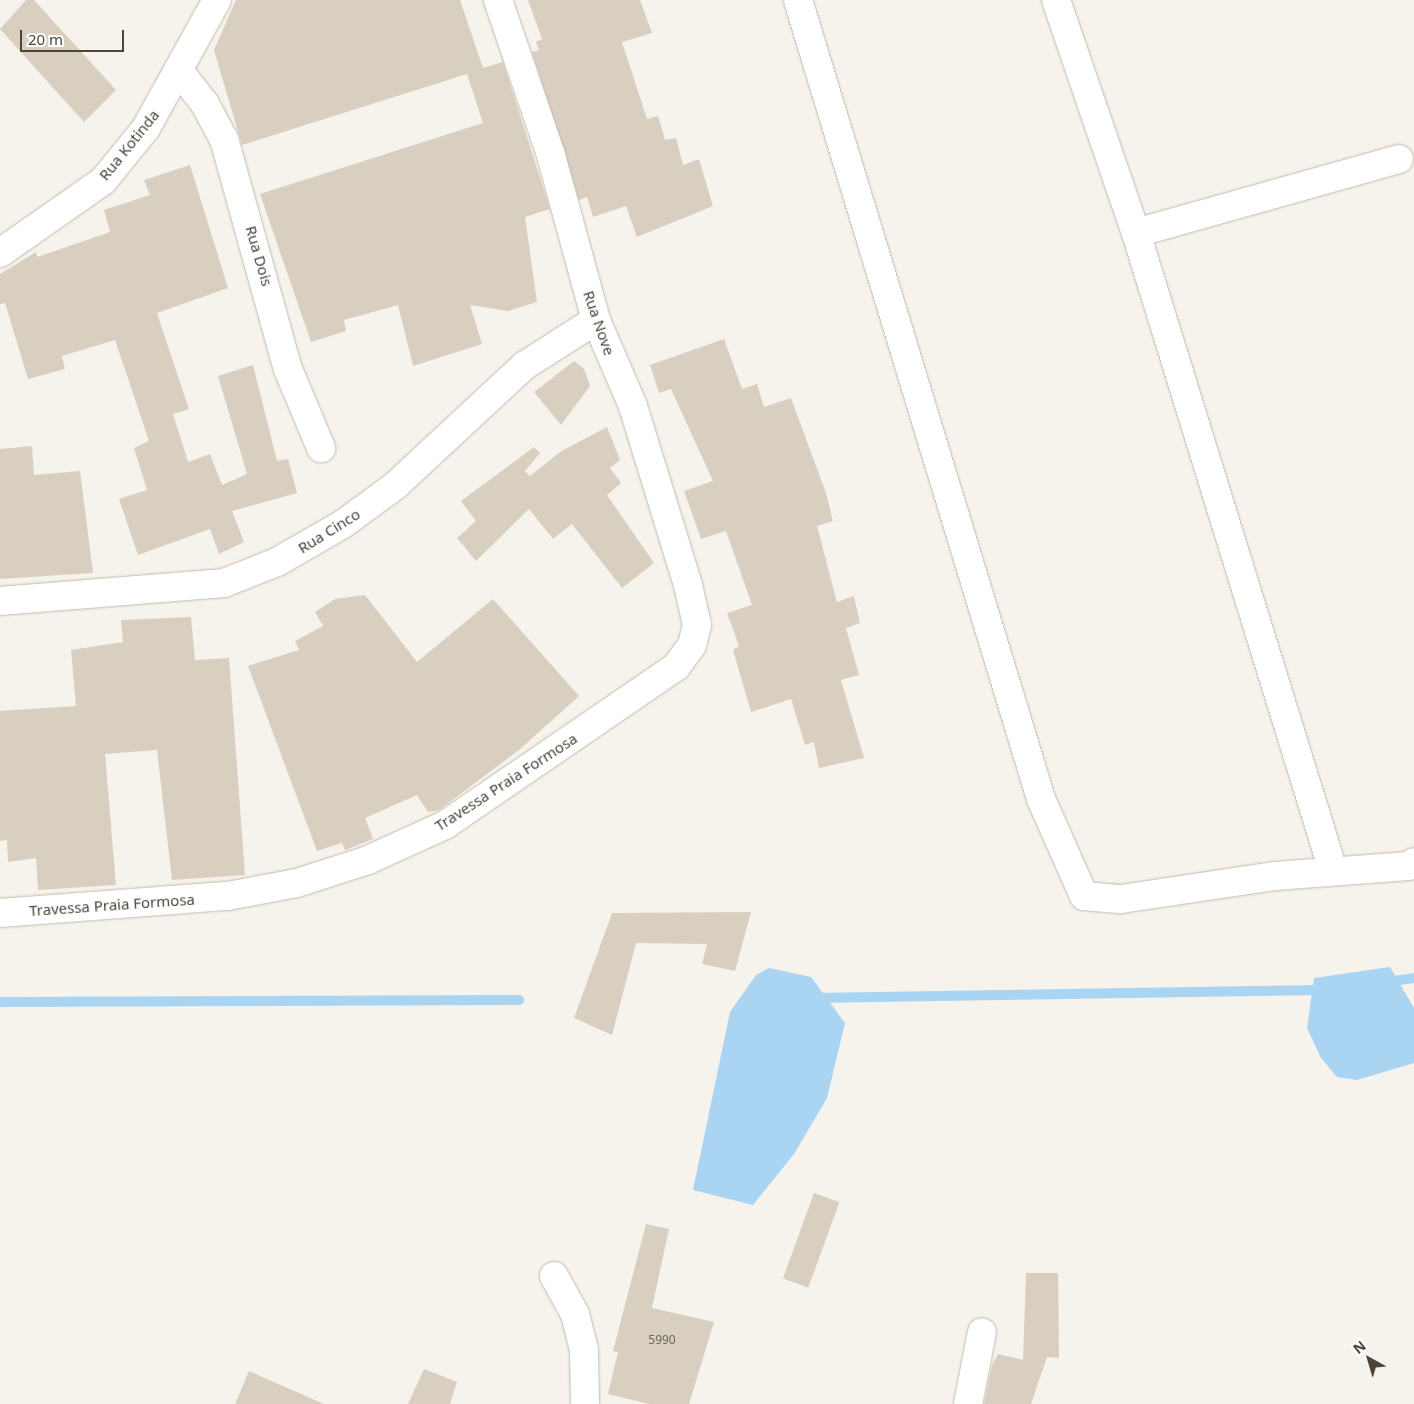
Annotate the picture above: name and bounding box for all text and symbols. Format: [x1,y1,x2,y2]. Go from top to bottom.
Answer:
scale bar [22,20,126,52]
text: 20 m [28,29,63,49]
street label: Rua Kotinda [95,106,163,184]
street label: Rua Dois [242,224,276,288]
street label: Rua Nove [580,288,618,358]
street label: Rua Cinco [295,505,363,557]
street label: Travessa Praia Formosa [431,729,581,835]
street label: Travessa Praia Formosa [29,890,195,920]
house number: 5990 [648,1333,676,1347]
north arrow [1344,1334,1394,1384]
text: N [1349,1336,1370,1358]

